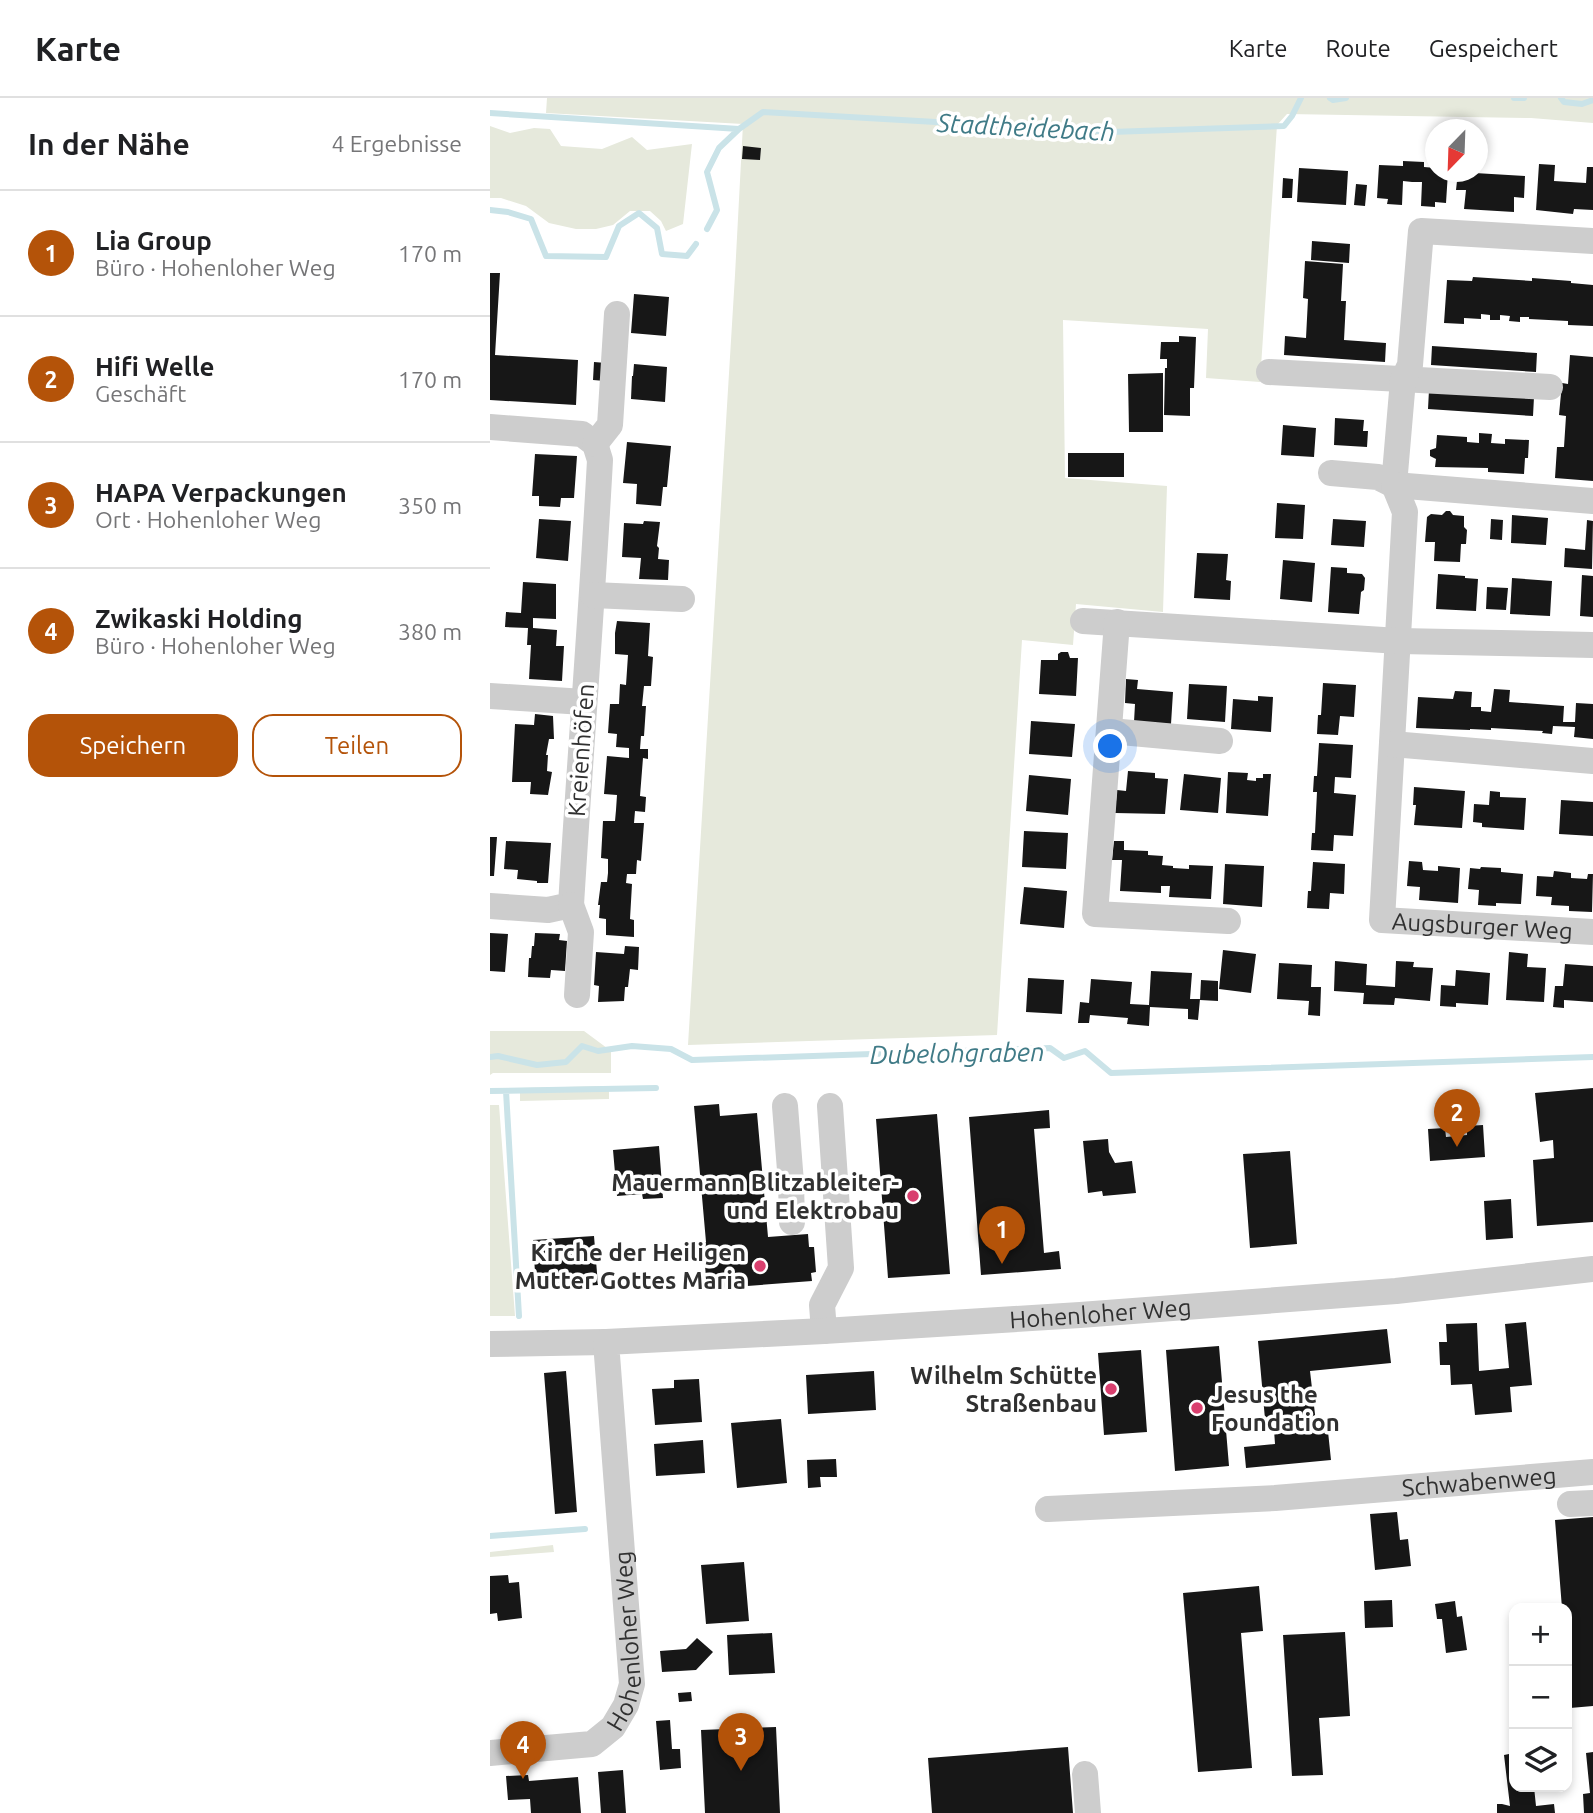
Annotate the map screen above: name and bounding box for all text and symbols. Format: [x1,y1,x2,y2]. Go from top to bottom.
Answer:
text: Karte [35,30,121,67]
text: Karte [1229,35,1287,62]
text: Route [1325,35,1391,62]
text: Gespeichert [1429,35,1558,62]
water label: Stadtheidebach [935,108,1116,146]
north arrow [1425,119,1488,182]
text: In der Nähe [28,127,190,161]
text: 4 Ergebnisse [331,131,462,156]
text: Lia Group [95,226,212,255]
text: 1 [45,241,57,266]
text: 170 m [398,241,462,266]
text: Büro · Hohenloher Weg [95,255,336,280]
text: Hifi Welle [95,352,215,381]
text: 2 [45,367,57,392]
text: 170 m [398,367,462,392]
text: Geschäft [95,381,186,406]
text: HAPA Verpackungen [95,478,347,507]
text: 3 [45,493,57,518]
text: 350 m [398,493,462,518]
text: Ort · Hohenloher Weg [95,507,321,532]
text: Zwikaski Holding [95,604,303,633]
text: 4 [45,619,57,644]
text: 380 m [398,619,462,644]
text: Büro · Hohenloher Weg [95,633,336,658]
street label: Kreienhöfen [563,682,599,818]
button: Speichern [28,714,238,777]
button: Teilen [252,714,462,777]
your location [1093,729,1127,763]
street label: Augsburger Weg [1391,907,1574,944]
water label: Dubelohgraben [869,1037,1045,1069]
pin: 2 [1434,1089,1480,1147]
place label: Mauermann Blitzableiter- und Elektrobau [611,1169,899,1224]
marker: Mauermann Blitzableiter- und Elektrobau [905,1188,921,1204]
pin: 1 [979,1206,1025,1264]
place label: Kirche der Heiligen Mutter Gottes Maria [515,1239,746,1294]
marker: Kirche der Heiligen Mutter Gottes Maria [752,1258,768,1274]
street label: Hohenloher Weg [1009,1293,1192,1333]
place label: Wilhelm Schütte Straßenbau [910,1362,1097,1417]
marker: Wilhelm Schütte Straßenbau [1103,1381,1119,1397]
place label: Jesus the Foundation [1211,1381,1340,1436]
marker: Jesus the Foundation [1189,1400,1205,1416]
street label: Schwabenweg [1401,1462,1557,1501]
street label: Hohenloher Weg [601,1550,646,1735]
map controls [1509,1603,1572,1792]
button: + [1509,1603,1572,1666]
button: − [1509,1666,1572,1729]
pin: 3 [718,1713,764,1771]
pin: 4 [500,1721,546,1779]
button: layers [1509,1729,1572,1792]

